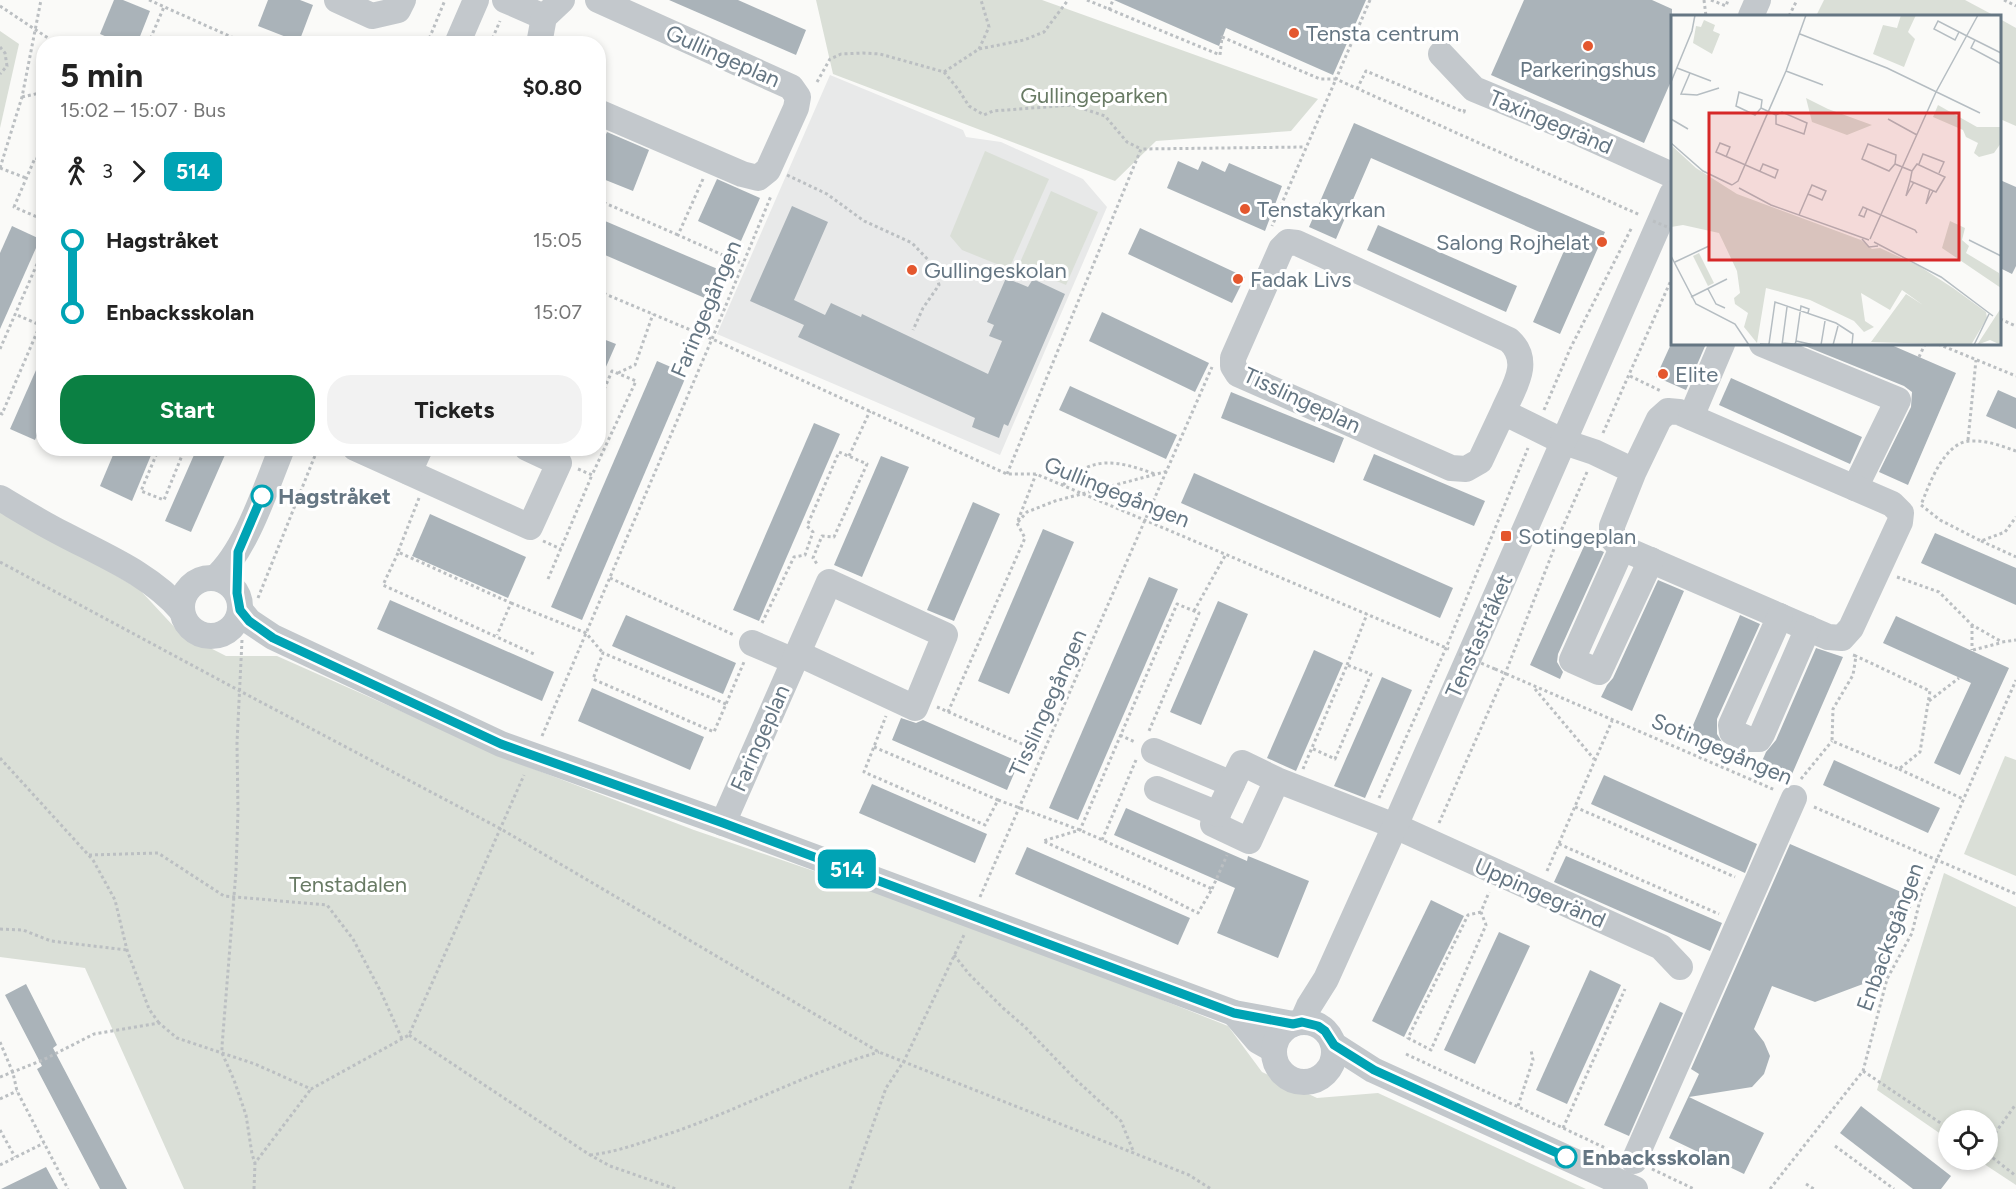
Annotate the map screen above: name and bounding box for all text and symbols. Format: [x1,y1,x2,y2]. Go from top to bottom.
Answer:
inset map [1671,15,2001,345]
street label: Gullingeplan [662,19,784,93]
place label: Tensta centrum [1306,20,1459,47]
marker: Tensta centrum [1287,26,1301,40]
marker: Parkeringshus [1581,39,1595,53]
text: 5 min [60,56,143,95]
place label: Parkeringshus [1520,56,1656,83]
text: $0.80 [522,74,582,101]
park label: Gullingeparken [1020,82,1168,109]
street label: Taxingegränd [1485,84,1617,160]
text: 15:02 – 15:07 · Bus [60,98,226,122]
icon: walk [60,155,93,188]
icon: forward [122,155,155,188]
text: 3 [102,159,113,183]
text: 514 [176,159,210,184]
place label: Tenstakyrkan [1257,196,1385,223]
marker: Tenstakyrkan [1238,202,1252,216]
text: Hagstråket [106,227,219,254]
text: 15:05 [533,228,582,252]
place label: Salong Rojhelat [1436,229,1590,256]
marker: Salong Rojhelat [1595,235,1609,249]
street label: Faringegången [665,236,747,382]
place label: Gullingeskolan [924,257,1067,284]
marker: Gullingeskolan [905,263,919,277]
place label: Fadak Livs [1250,266,1352,293]
marker: Fadak Livs [1231,272,1245,286]
text: Enbacksskolan [106,299,254,326]
text: 15:07 [534,300,582,324]
street label: Tisslingeplan [1239,361,1365,439]
place label: Elite [1675,361,1718,388]
marker: Elite [1656,367,1670,381]
button: Start [60,375,315,444]
button: Tickets [327,375,582,444]
street label: Gullingegången [1040,451,1194,533]
place label: Hagstråket [278,483,391,510]
marker: Hagstråket [251,485,273,507]
place label: Sotingeplan [1518,523,1636,550]
marker: Sotingeplan [1499,529,1513,543]
street label: Tenstastråket [1440,570,1518,702]
street label: Tisslingegången [1003,625,1093,781]
street label: Faringeplan [724,680,796,796]
street label: Sotingegången [1647,707,1797,791]
line badge: 514 [812,850,882,888]
street label: Uppingegränd [1470,852,1610,934]
text: 514 [830,857,864,882]
street label: Enbacksgången [1851,859,1929,1015]
park label: Tenstadalen [289,871,407,898]
map controls [1938,1110,1998,1170]
button: locate [1938,1110,1998,1170]
place label: Enbacksskolan [1582,1144,1730,1171]
marker: Enbacksskolan [1555,1146,1577,1168]

